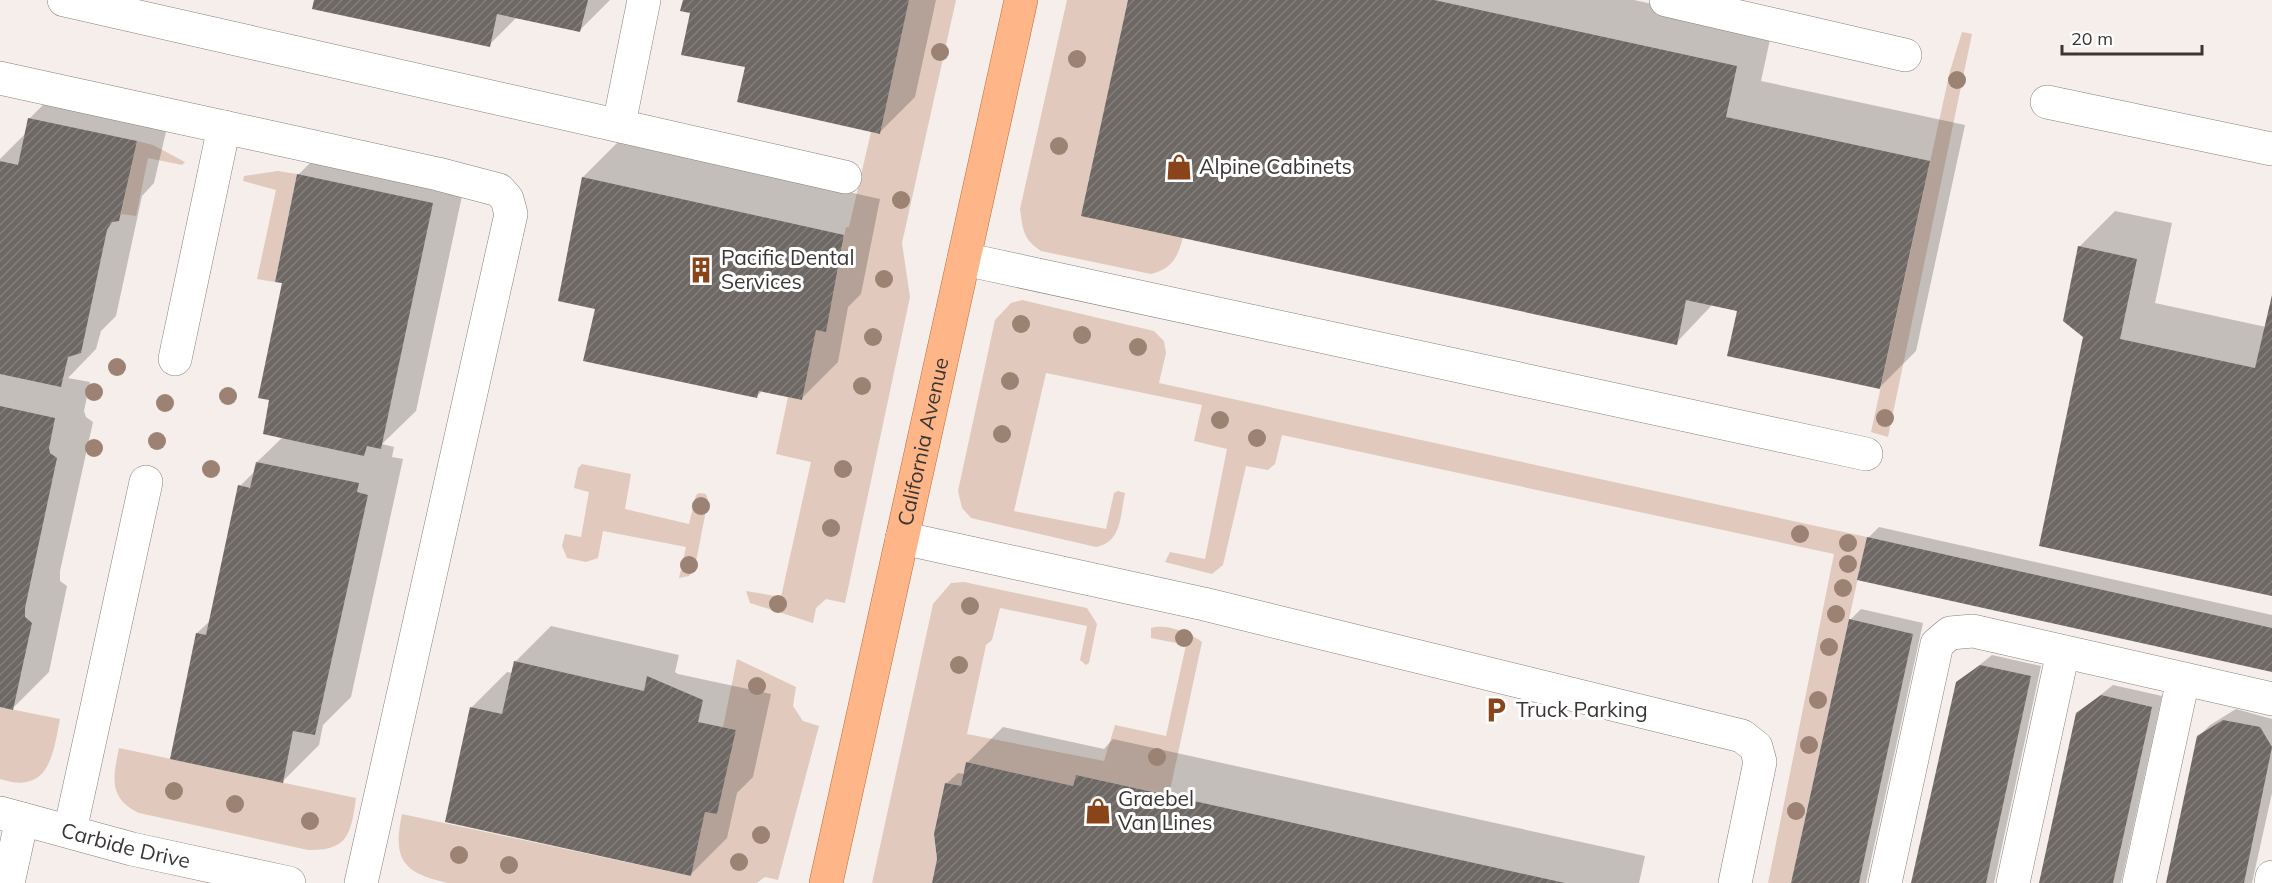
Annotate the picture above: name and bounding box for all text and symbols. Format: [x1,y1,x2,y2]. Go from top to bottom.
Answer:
scale bar [2062,18,2202,56]
text: 20 m [2071,27,2113,50]
shop icon: Alpine Cabinets [1164,152,1194,182]
place label: Alpine Cabinets [1199,153,1352,179]
place label: Pacific Dental Services [721,244,854,294]
building icon: Pacific Dental Services [686,255,716,285]
street label: California Avenue [891,355,954,528]
parking icon: Truck Parking [1481,695,1511,725]
place label: Truck Parking [1516,696,1648,722]
place label: Graebel Van Lines [1118,785,1212,835]
shop icon: Graebel Van Lines [1083,796,1113,826]
street label: Carbide Drive [59,816,193,873]

